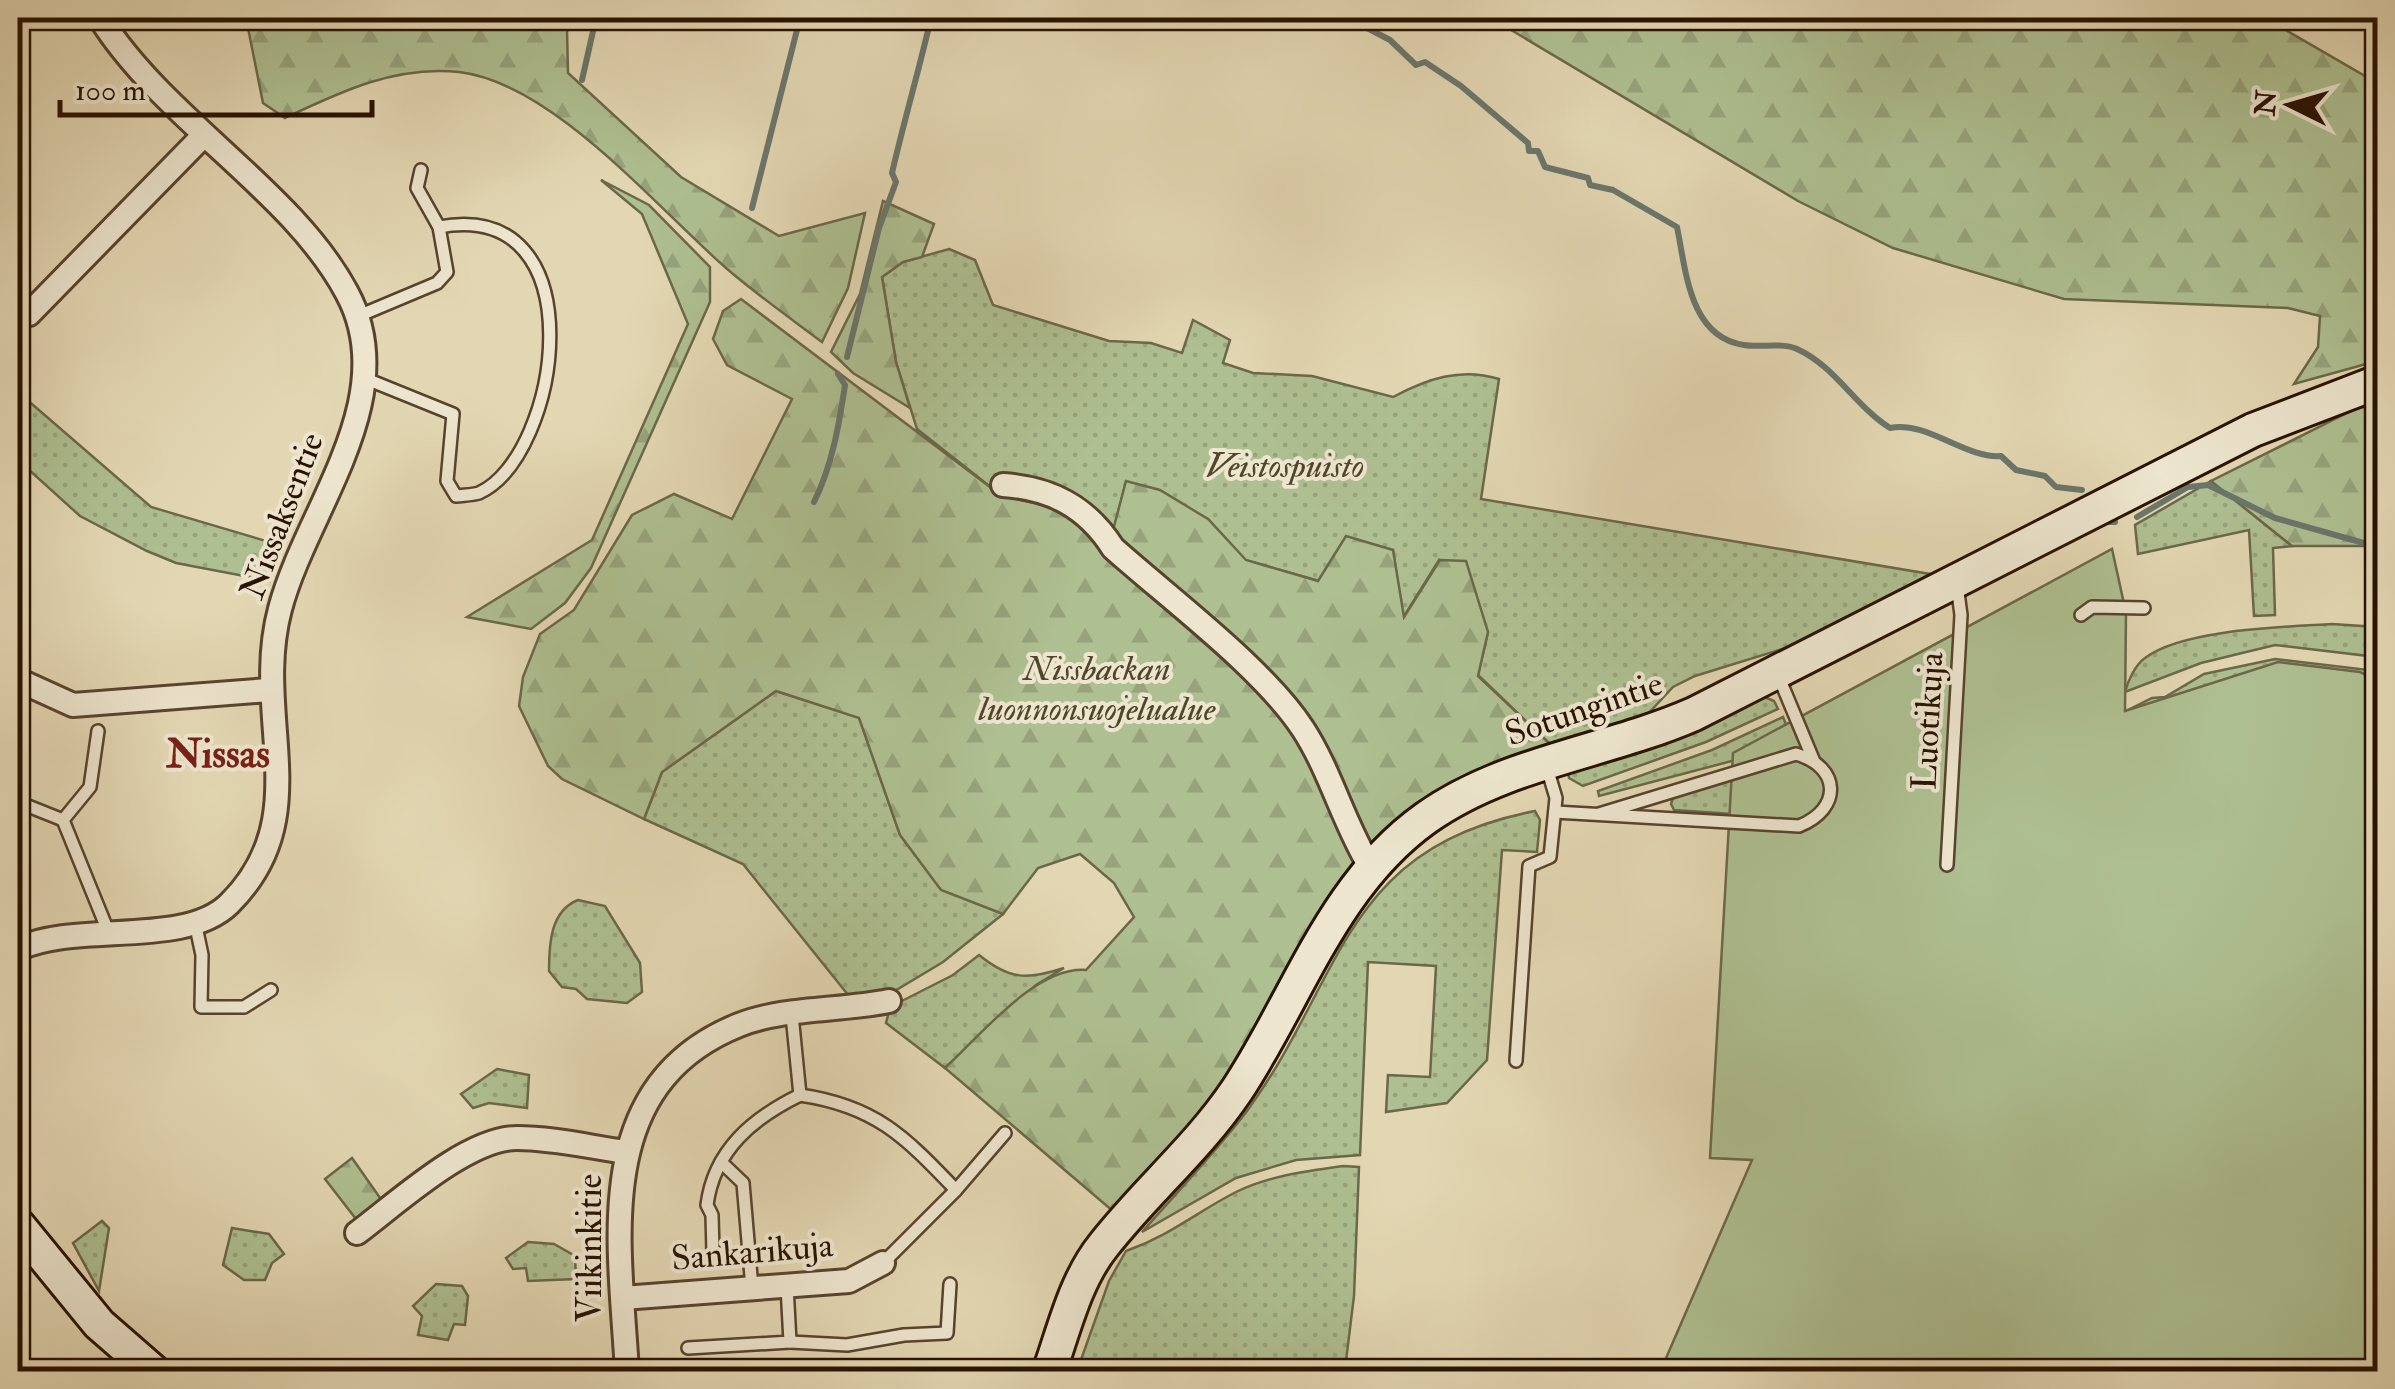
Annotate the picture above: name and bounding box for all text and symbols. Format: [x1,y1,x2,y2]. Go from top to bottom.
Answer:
scale bar [60,55,372,117]
north arrow [2240,55,2340,155]
text: 100 m [75,72,146,109]
text: N [2248,88,2285,118]
street label: Nissaksentie [230,426,334,606]
park label: Veistospuisto [1206,444,1364,488]
park label: Nissbackan luonnonsuojelualue [978,647,1216,731]
street label: Luotikuja [1902,650,1954,791]
street label: Sotungintie [1500,662,1668,756]
district label: Nissas [165,729,270,780]
street label: Viikinkitie [568,1174,612,1322]
street label: Sankarikuja [669,1223,835,1281]

